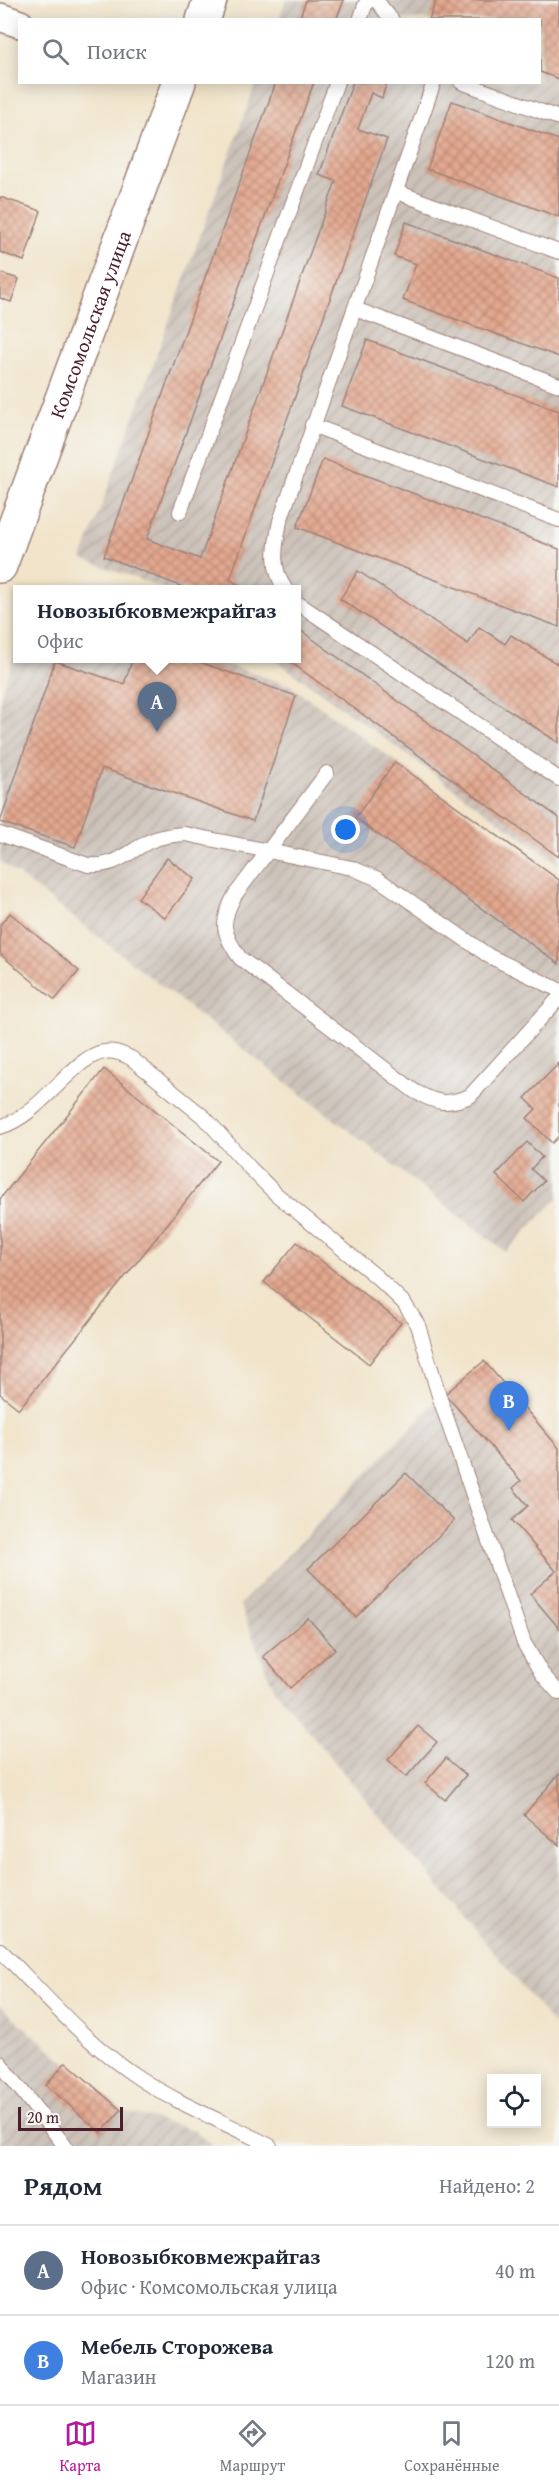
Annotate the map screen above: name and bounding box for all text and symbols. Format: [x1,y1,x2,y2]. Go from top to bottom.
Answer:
search box [18,18,541,84]
icon: search [39,35,72,68]
text: Поиск [87,35,147,67]
street label: Комсомольская улица [41,226,138,422]
popup [13,585,301,663]
text: Новозыбковмежрайгаз [37,594,277,626]
text: Офис [37,626,83,655]
pin: A [138,682,176,732]
your location [331,815,360,844]
pin: B [490,1382,528,1431]
map controls [487,2074,541,2128]
button: locate [487,2074,541,2128]
scale bar [18,2104,123,2132]
text: 20 m [27,2105,59,2129]
text: Рядом [24,2166,102,2205]
text: Найдено: 2 [439,2171,535,2200]
text: Новозыбковмежрайгаз [81,2240,321,2272]
text: A [37,2256,50,2285]
text: 40 m [495,2256,535,2285]
text: Офис · Комсомольская улица [81,2272,338,2301]
text: Мебель Сторожева [81,2330,273,2362]
text: B [37,2346,50,2375]
text: 120 m [485,2346,535,2375]
text: Магазин [81,2362,156,2391]
tab: Карта [59,2417,101,2477]
tab: Маршрут [220,2417,285,2477]
tab: Сохранённые [404,2417,500,2477]

